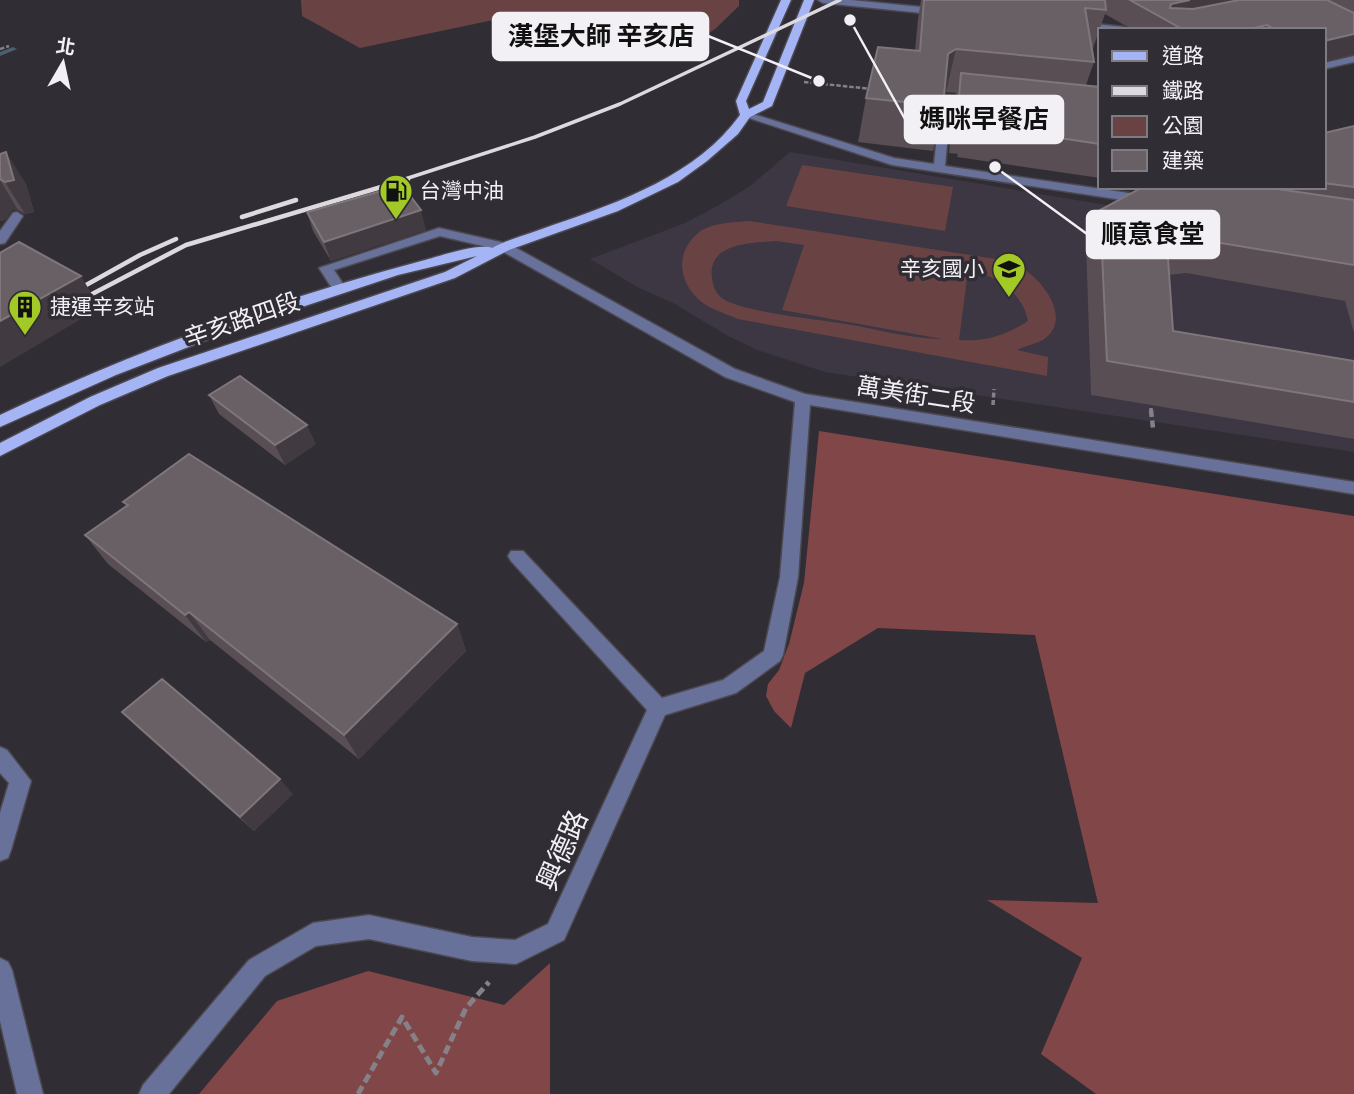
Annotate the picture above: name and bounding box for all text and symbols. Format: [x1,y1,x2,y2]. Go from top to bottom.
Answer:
callout: 漢堡大師 辛亥店 [493,13,708,60]
text: 漢堡大師 辛亥店 [507,14,695,53]
north arrow [28,28,98,98]
legend [1098,28,1326,189]
text: 北 [54,30,77,61]
text: 道路 [1162,38,1204,69]
text: 鐵路 [1162,73,1204,104]
callout: 媽咪早餐店 [905,96,1063,143]
text: 媽咪早餐店 [919,97,1049,136]
text: 公園 [1162,108,1204,139]
text: 建築 [1162,143,1204,174]
fuel station icon: 台灣中油 [377,172,415,221]
place label: 台灣中油 [420,173,504,204]
callout: 順意食堂 [1087,211,1219,258]
text: 順意食堂 [1101,212,1205,251]
school or university icon: 辛亥國小 [990,250,1028,299]
place label: 辛亥國小 [900,251,984,282]
street label: 辛亥路四段 [179,282,304,354]
building icon: 捷運辛亥站 [6,288,44,337]
place label: 捷運辛亥站 [50,289,155,320]
street label: 萬美街二段 [854,366,978,419]
street label: 興德路 [524,802,596,896]

